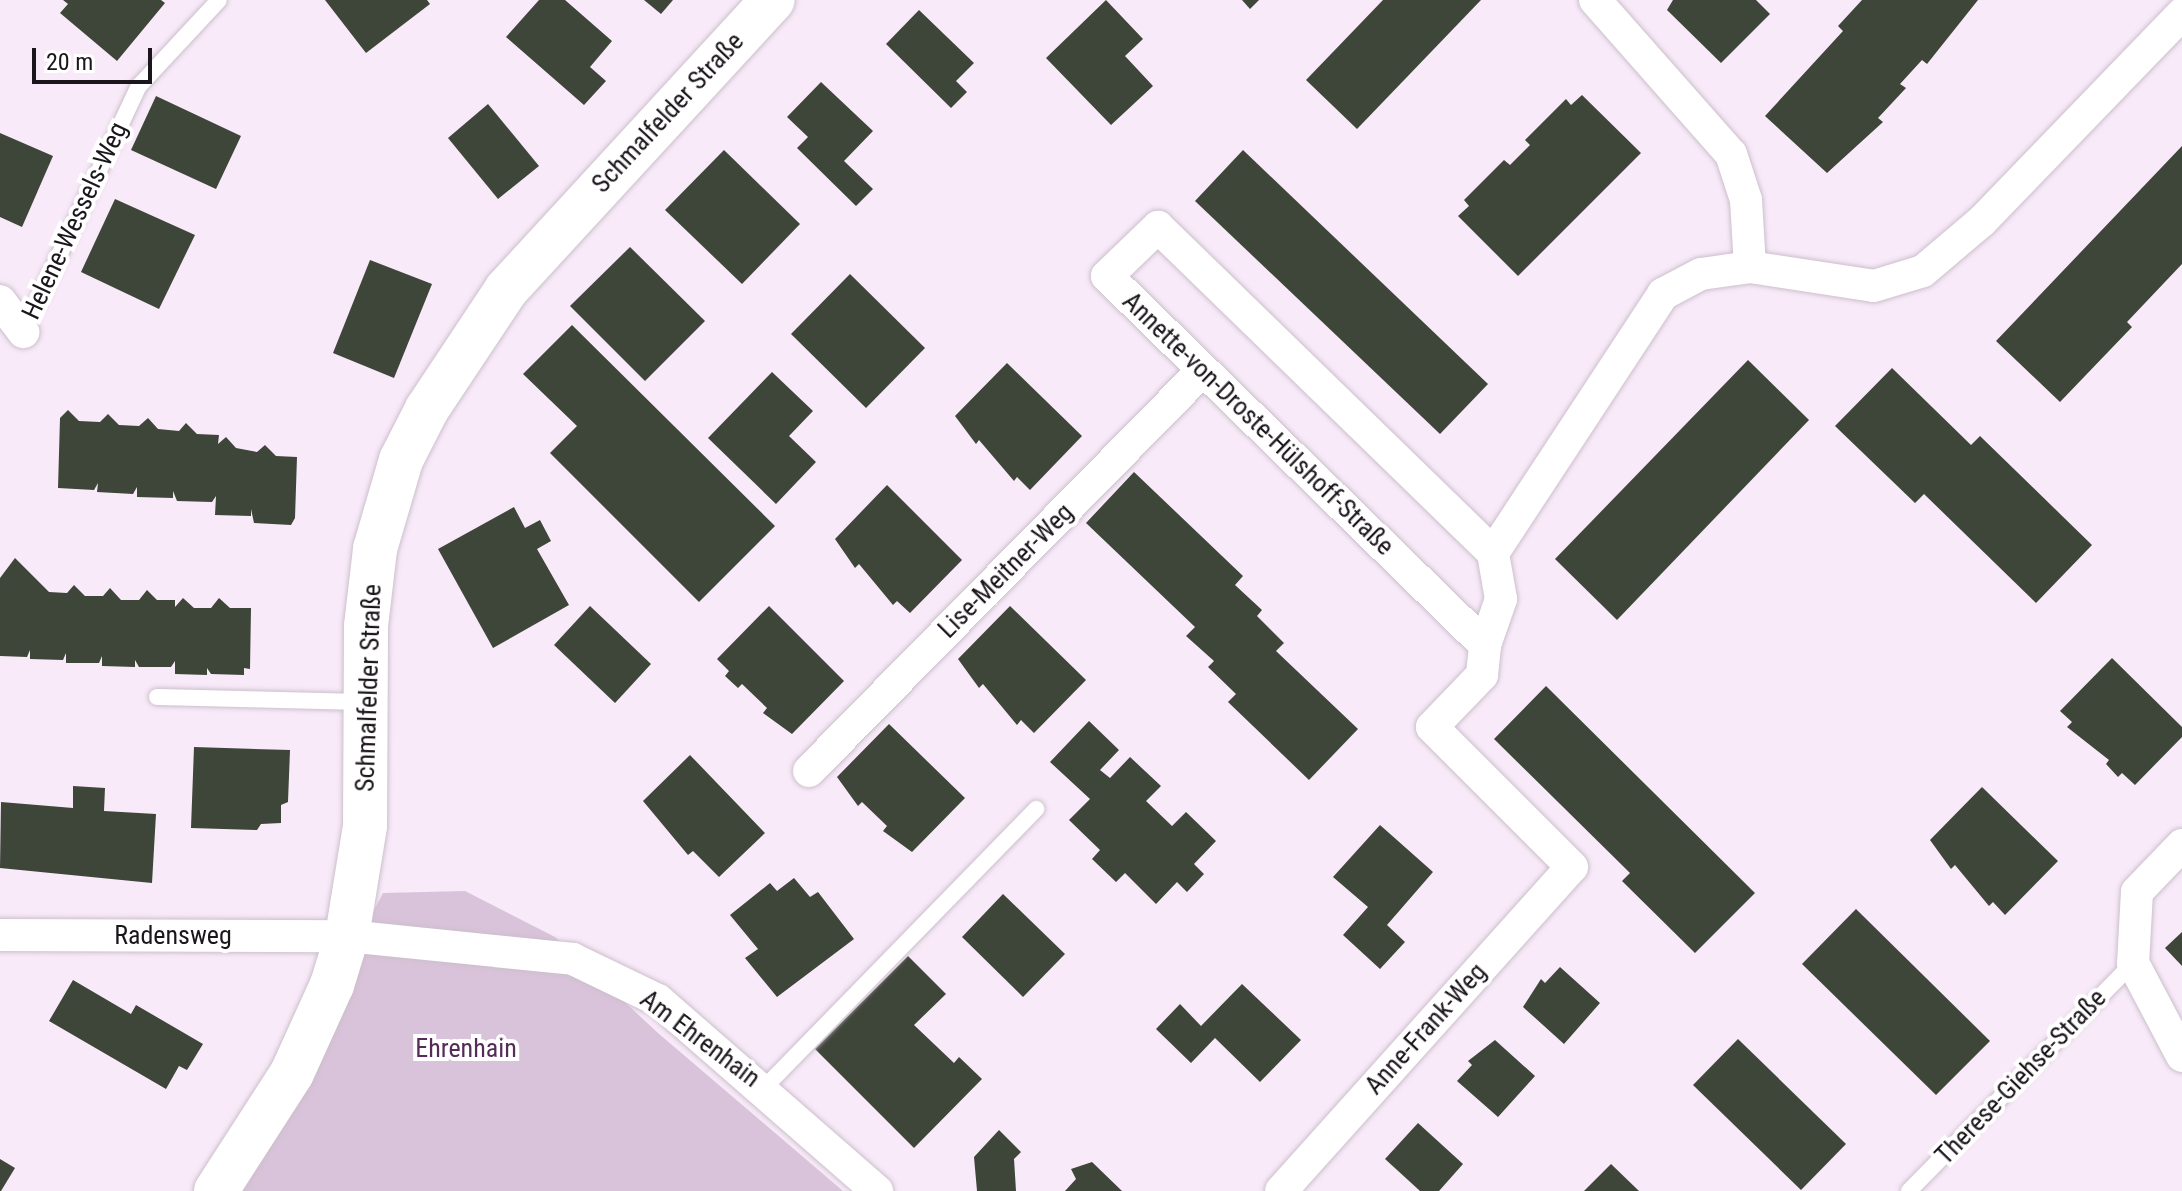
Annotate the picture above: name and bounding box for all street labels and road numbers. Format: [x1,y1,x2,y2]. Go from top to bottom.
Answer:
street label: Schmalfelder Straße [586,26,750,200]
street label: Helene-Wessels-Weg [16,117,134,325]
street label: Annette-von-Droste-Hülshoff-Straße [1116,286,1400,562]
street label: Lise-Meitner-Weg [932,497,1080,645]
street label: Schmalfelder Straße [350,584,388,792]
street label: Radensweg [114,920,232,952]
street label: Anne-Frank-Weg [1359,957,1493,1101]
street label: Therese-Giehse-Straße [1929,983,2113,1171]
street label: Am Ehrenhain [634,984,766,1094]

